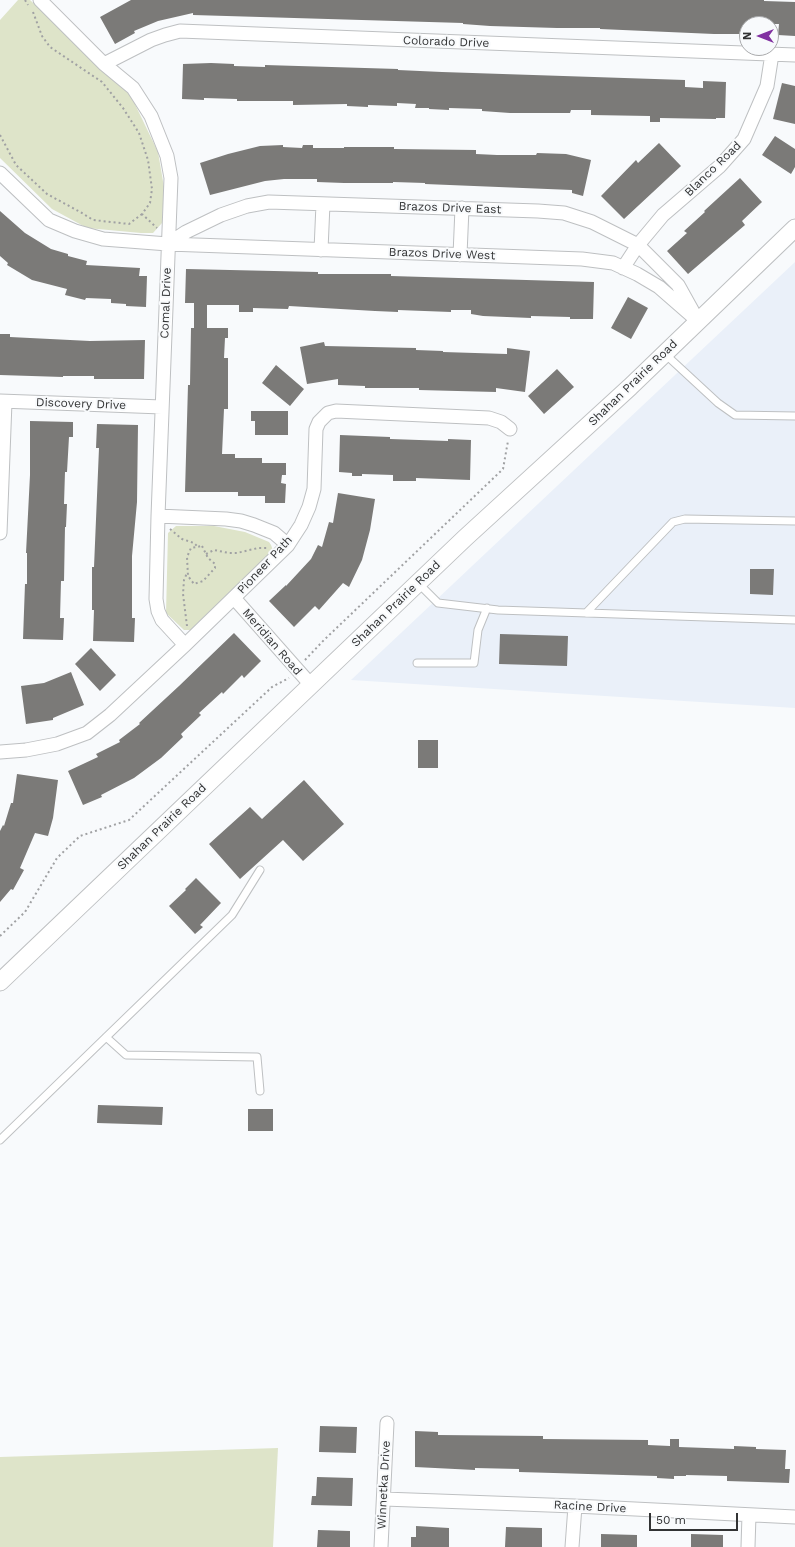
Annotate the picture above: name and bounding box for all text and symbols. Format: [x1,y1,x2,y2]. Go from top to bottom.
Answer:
north arrow [739,16,779,56]
text: N [741,32,754,40]
street label: Colorado Drive [403,33,489,51]
street label: Blanco Road [682,138,744,200]
street label: Brazos Drive East [398,199,502,217]
street label: Brazos Drive West [388,245,496,263]
street label: Comal Drive [158,267,174,339]
street label: Shahan Prairie Road [586,337,680,429]
street label: Discovery Drive [36,395,126,413]
street label: Pioneer Path [234,533,296,597]
street label: Shahan Prairie Road [349,558,443,650]
street label: Meridian Road [239,606,305,678]
street label: Shahan Prairie Road [115,781,209,873]
street label: Winnetka Drive [374,1440,394,1530]
street label: Racine Drive [553,1498,627,1516]
scale bar [651,1505,740,1531]
text: 50 m [656,1513,686,1527]

